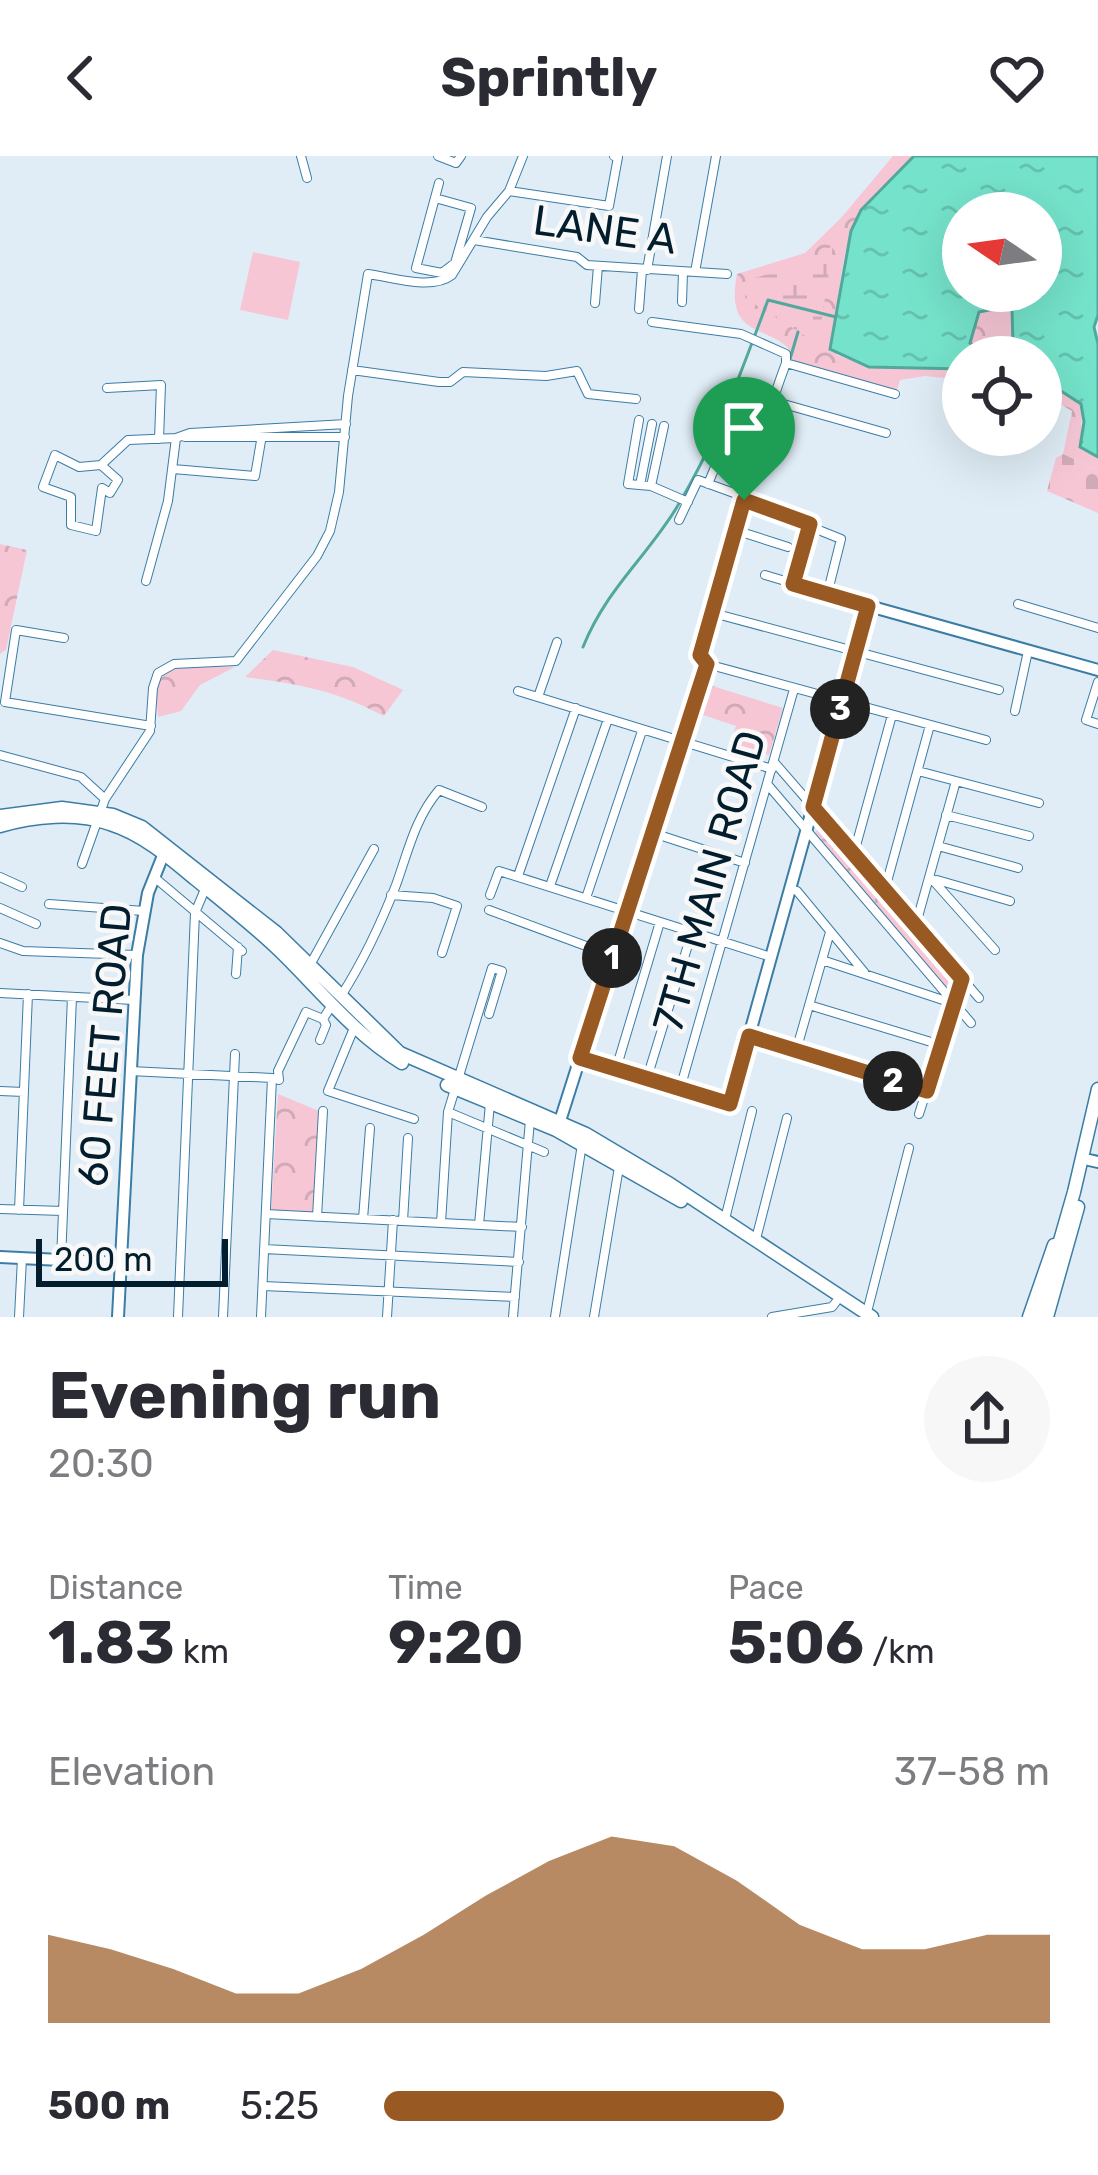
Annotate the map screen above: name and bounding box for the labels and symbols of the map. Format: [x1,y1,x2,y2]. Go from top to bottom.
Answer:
north arrow [942,192,1062,312]
street label: LANE A [530,195,680,265]
pin [693,377,795,500]
pin: 3 [810,679,870,739]
street label: 7TH MAIN ROAD [643,725,777,1038]
street label: 60 FEET ROAD [68,902,142,1189]
pin: 1 [582,928,642,988]
pin: 2 [863,1051,923,1111]
scale bar [36,1233,228,1286]

